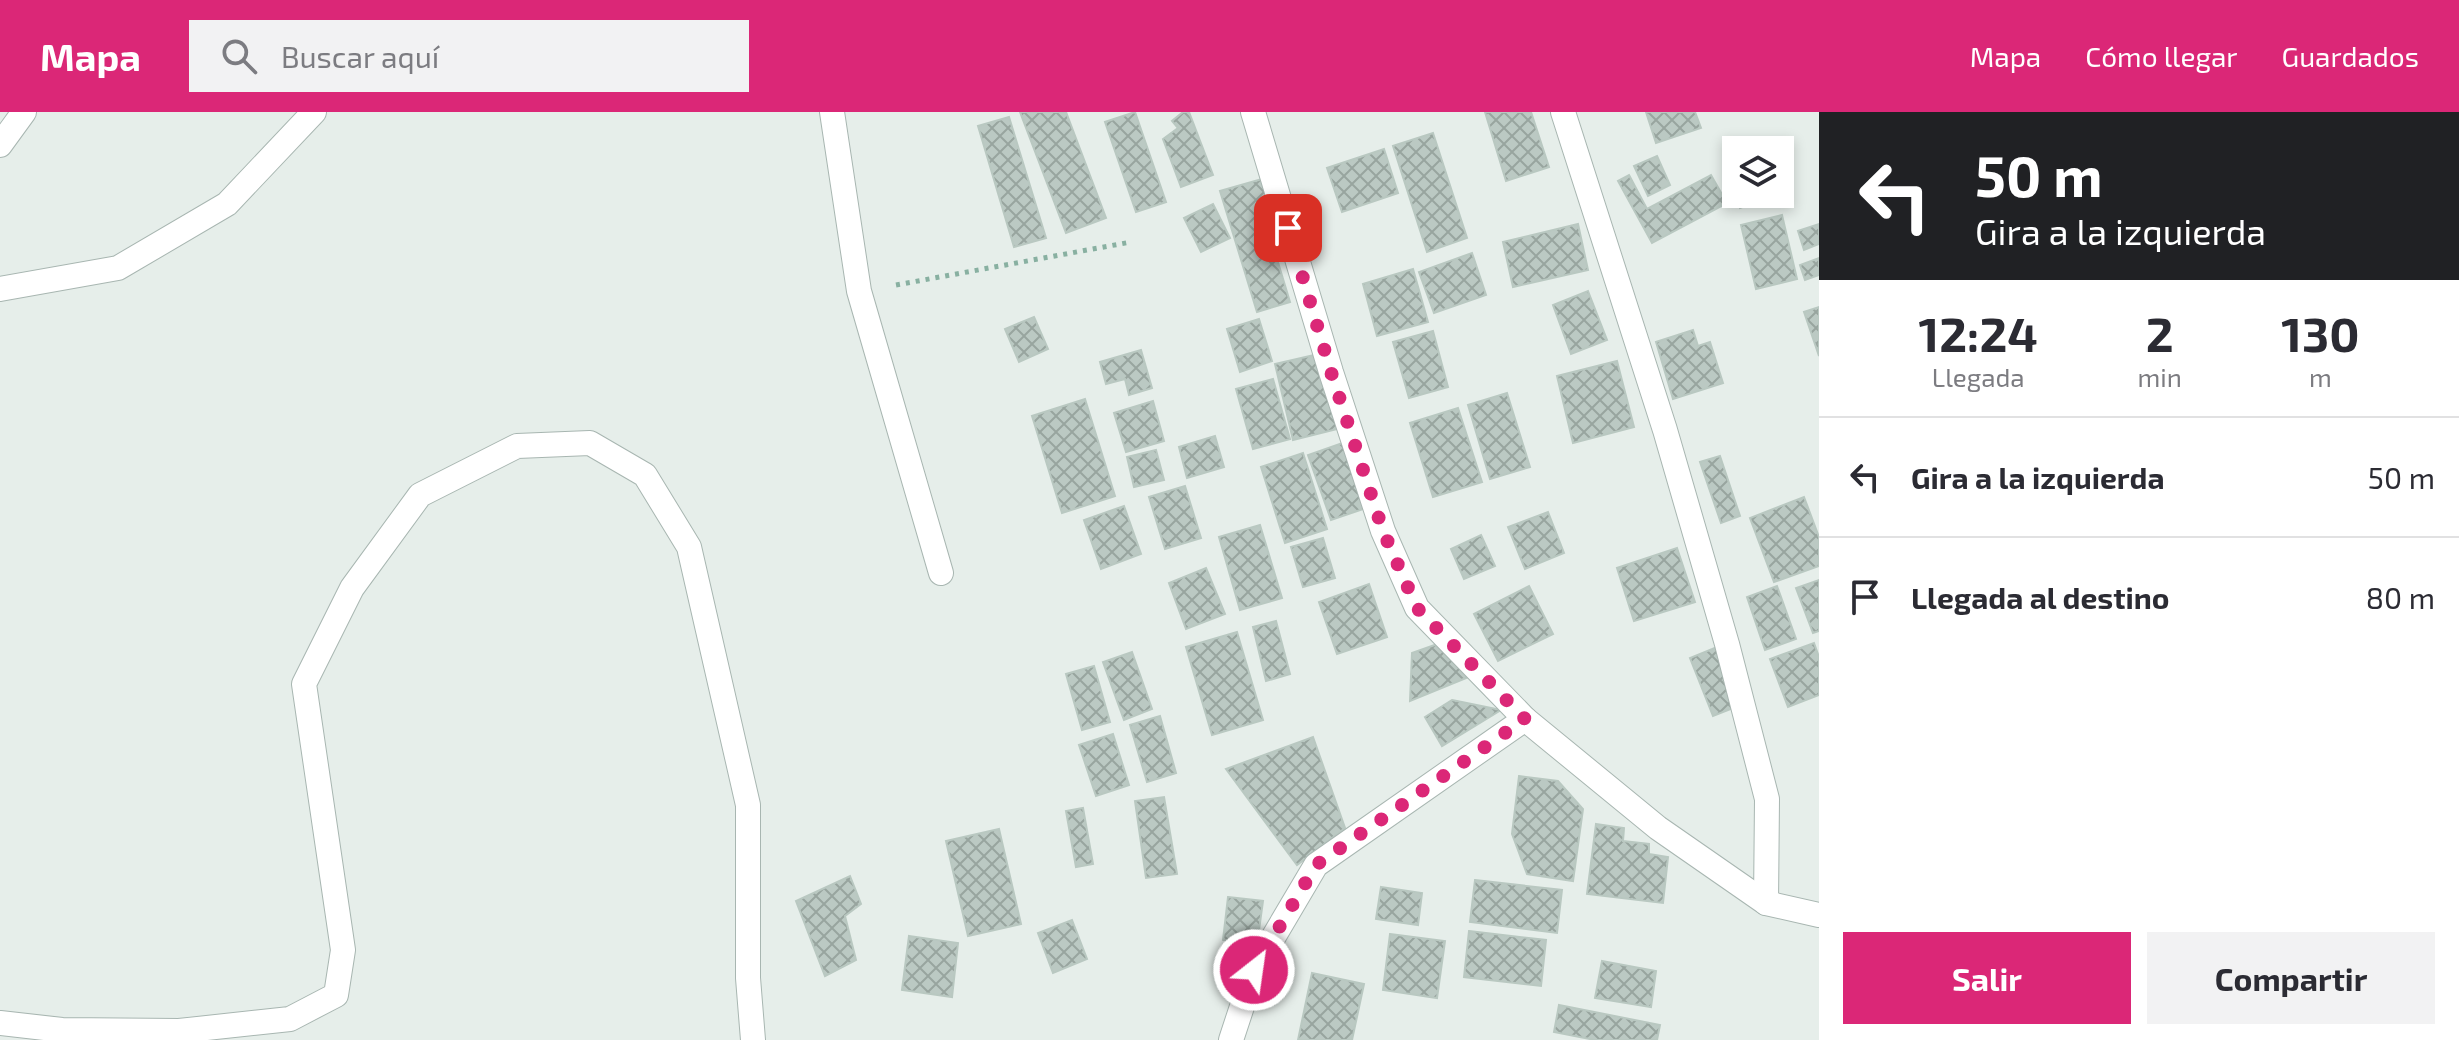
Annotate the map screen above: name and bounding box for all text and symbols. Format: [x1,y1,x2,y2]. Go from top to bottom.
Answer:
search box [189,20,749,92]
text: Mapa [40,33,141,79]
icon: search [217,34,261,78]
text: Buscar aquí [281,38,439,74]
text: Mapa [1970,39,2041,73]
text: Cómo llegar [2085,39,2238,73]
text: Guardados [2282,39,2419,73]
map controls [1722,136,1794,208]
button: layers [1722,136,1794,208]
text: 50 m [1975,141,2103,208]
icon: left [1843,144,1947,248]
pin [1254,194,1322,262]
icon: arrive [1266,206,1310,250]
text: Gira a la izquierda [1975,209,2266,252]
text: 12:24 [1918,304,2038,362]
text: 2 [2146,304,2174,362]
text: 130 [2281,304,2359,362]
text: Llegada [1932,361,2025,392]
text: min [2137,361,2182,392]
text: m [2309,361,2332,392]
icon: left [1843,455,1887,499]
text: Gira a la izquierda [1911,459,2165,495]
text: 50 m [2368,459,2435,495]
icon: arrive [1843,575,1887,619]
text: Llegada al destino [1911,579,2170,615]
text: 80 m [2366,579,2435,615]
position arrow [1212,928,1296,1012]
button: Salir [1843,932,2131,1024]
button: Compartir [2147,932,2435,1024]

